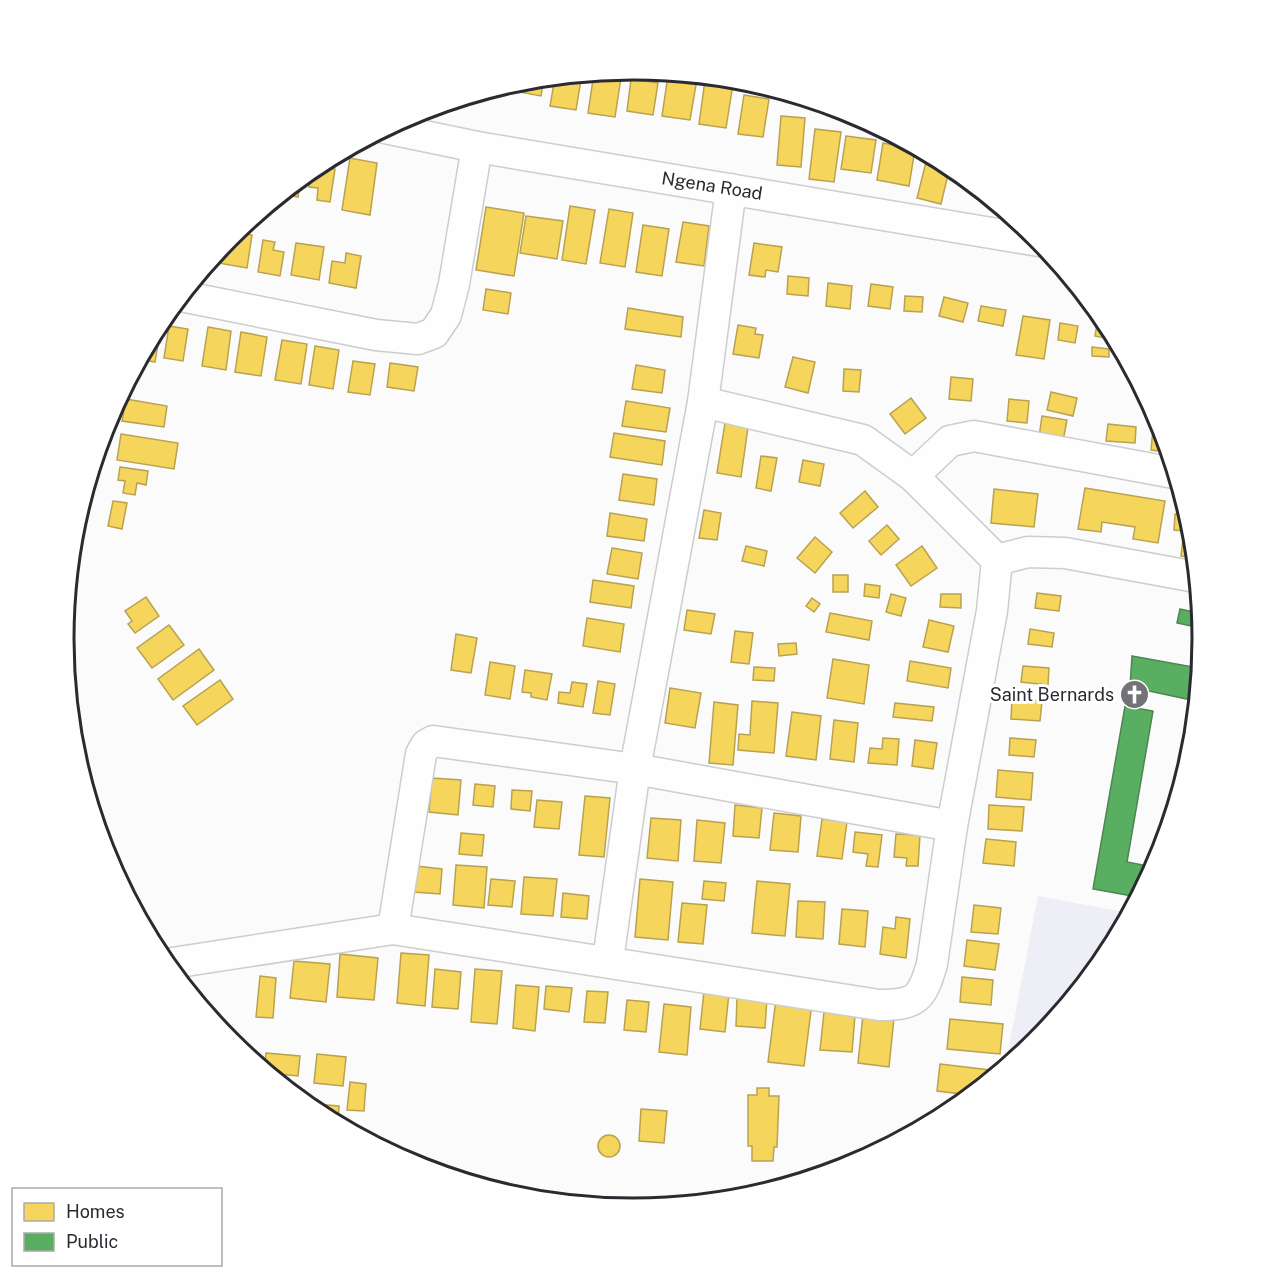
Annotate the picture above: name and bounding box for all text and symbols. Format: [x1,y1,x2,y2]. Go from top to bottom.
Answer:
street label: Ngena Road [660,167,764,204]
church icon: Saint Bernards [1119,679,1151,711]
place label: Saint Bernards [990,684,1114,705]
legend [12,1188,222,1266]
text: Homes [66,1201,125,1222]
text: Public [66,1231,118,1252]

